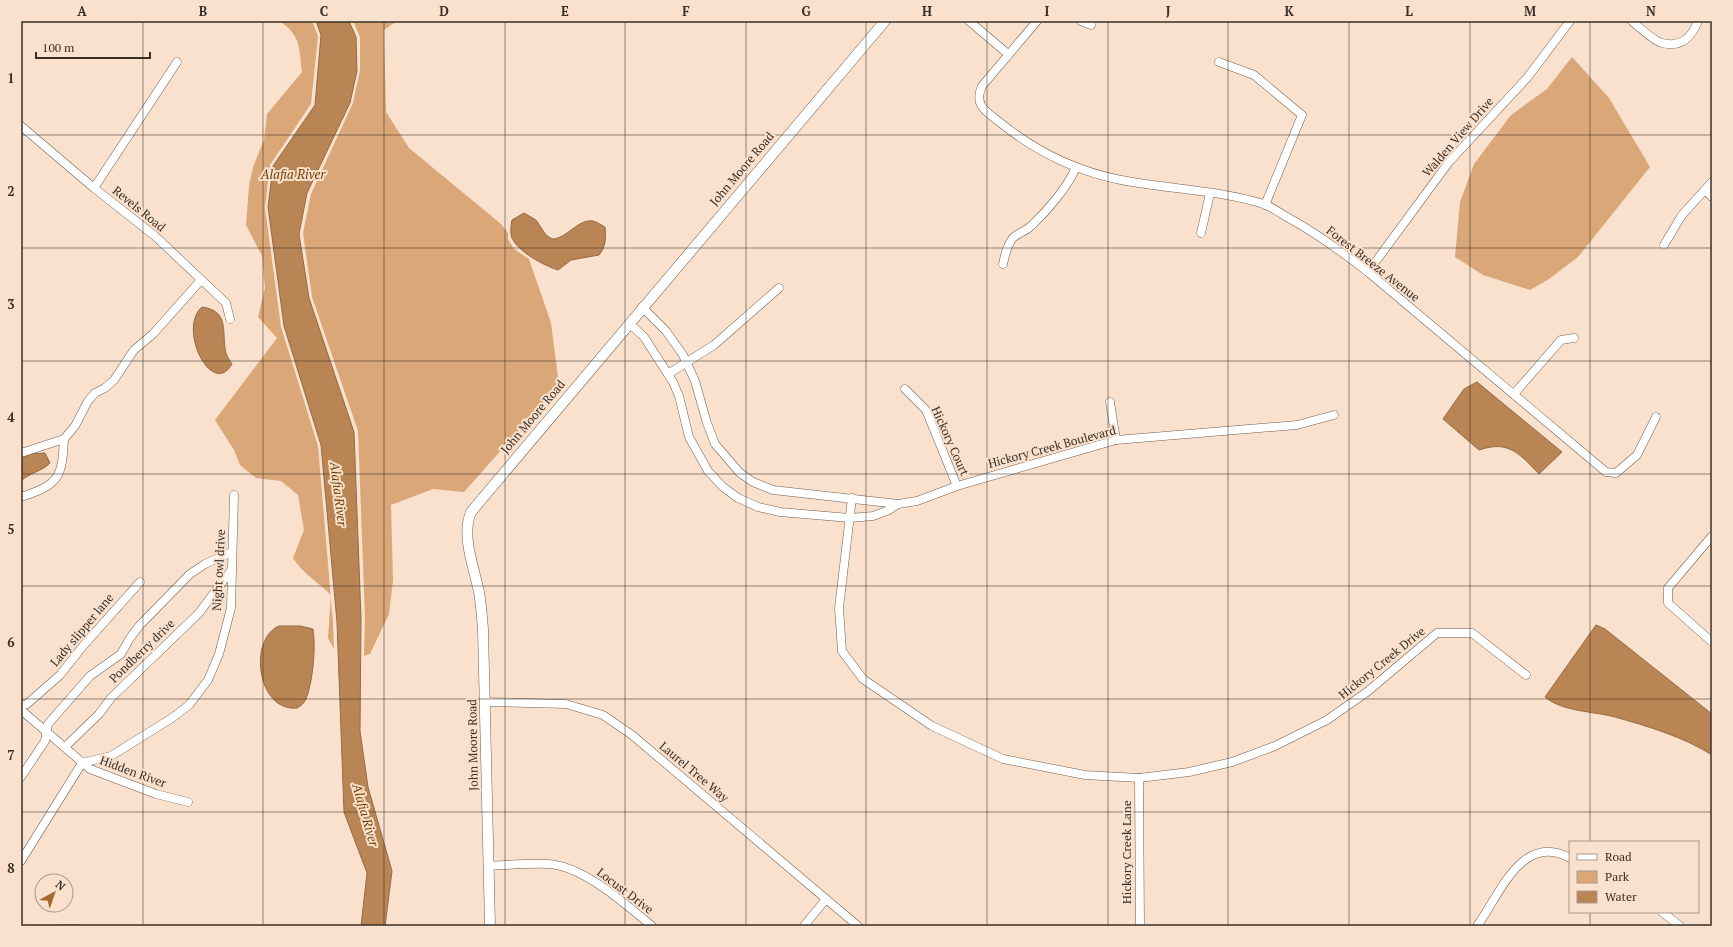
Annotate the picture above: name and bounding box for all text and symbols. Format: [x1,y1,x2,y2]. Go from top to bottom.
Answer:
text: A [77,2,87,20]
text: B [199,2,207,20]
text: C [320,2,328,20]
text: D [439,2,449,20]
text: E [561,2,569,20]
text: F [682,2,690,20]
text: G [801,2,811,20]
text: H [922,2,932,20]
text: I [1045,2,1050,20]
text: J [1166,2,1171,20]
text: K [1284,2,1294,20]
text: L [1405,2,1413,20]
text: M [1524,2,1536,20]
text: N [1646,2,1656,20]
scale bar [36,34,150,60]
text: 100 m [42,40,75,55]
text: 1 [7,69,15,87]
street label: Walden View Drive [1419,94,1496,180]
street label: John Moore Road [706,128,777,209]
water label: Alafia River [260,165,326,183]
text: 2 [7,182,15,200]
street label: Revels Road [110,183,169,235]
street label: Forest Breeze Avenue [1324,223,1423,305]
text: 3 [7,295,15,313]
street label: John Moore Road [497,376,568,457]
street label: Hickory Court [928,404,973,478]
text: 4 [7,408,15,426]
street label: Hickory Creek Boulevard [986,422,1118,471]
water label: Alafia River [326,460,352,528]
text: 5 [7,520,15,538]
street label: Night owl drive [209,529,228,611]
street label: Lady slipper lane [47,590,117,669]
street label: Pondberry drive [106,616,177,686]
street label: Hickory Creek Drive [1336,623,1428,702]
text: 6 [7,633,15,651]
street label: John Moore Road [464,699,481,791]
street label: Laurel Tree Way [657,738,733,806]
text: 7 [7,746,15,764]
street label: Hidden River [98,753,169,791]
water label: Alafia River [348,780,384,849]
street label: Hickory Creek Lane [1119,800,1134,904]
legend [1569,841,1699,913]
text: Road [1605,849,1632,864]
text: 8 [7,859,15,877]
street label: Locust Drive [594,864,657,917]
text: Park [1605,869,1630,884]
north arrow [34,873,74,913]
text: N [53,877,69,894]
text: Water [1605,889,1637,904]

